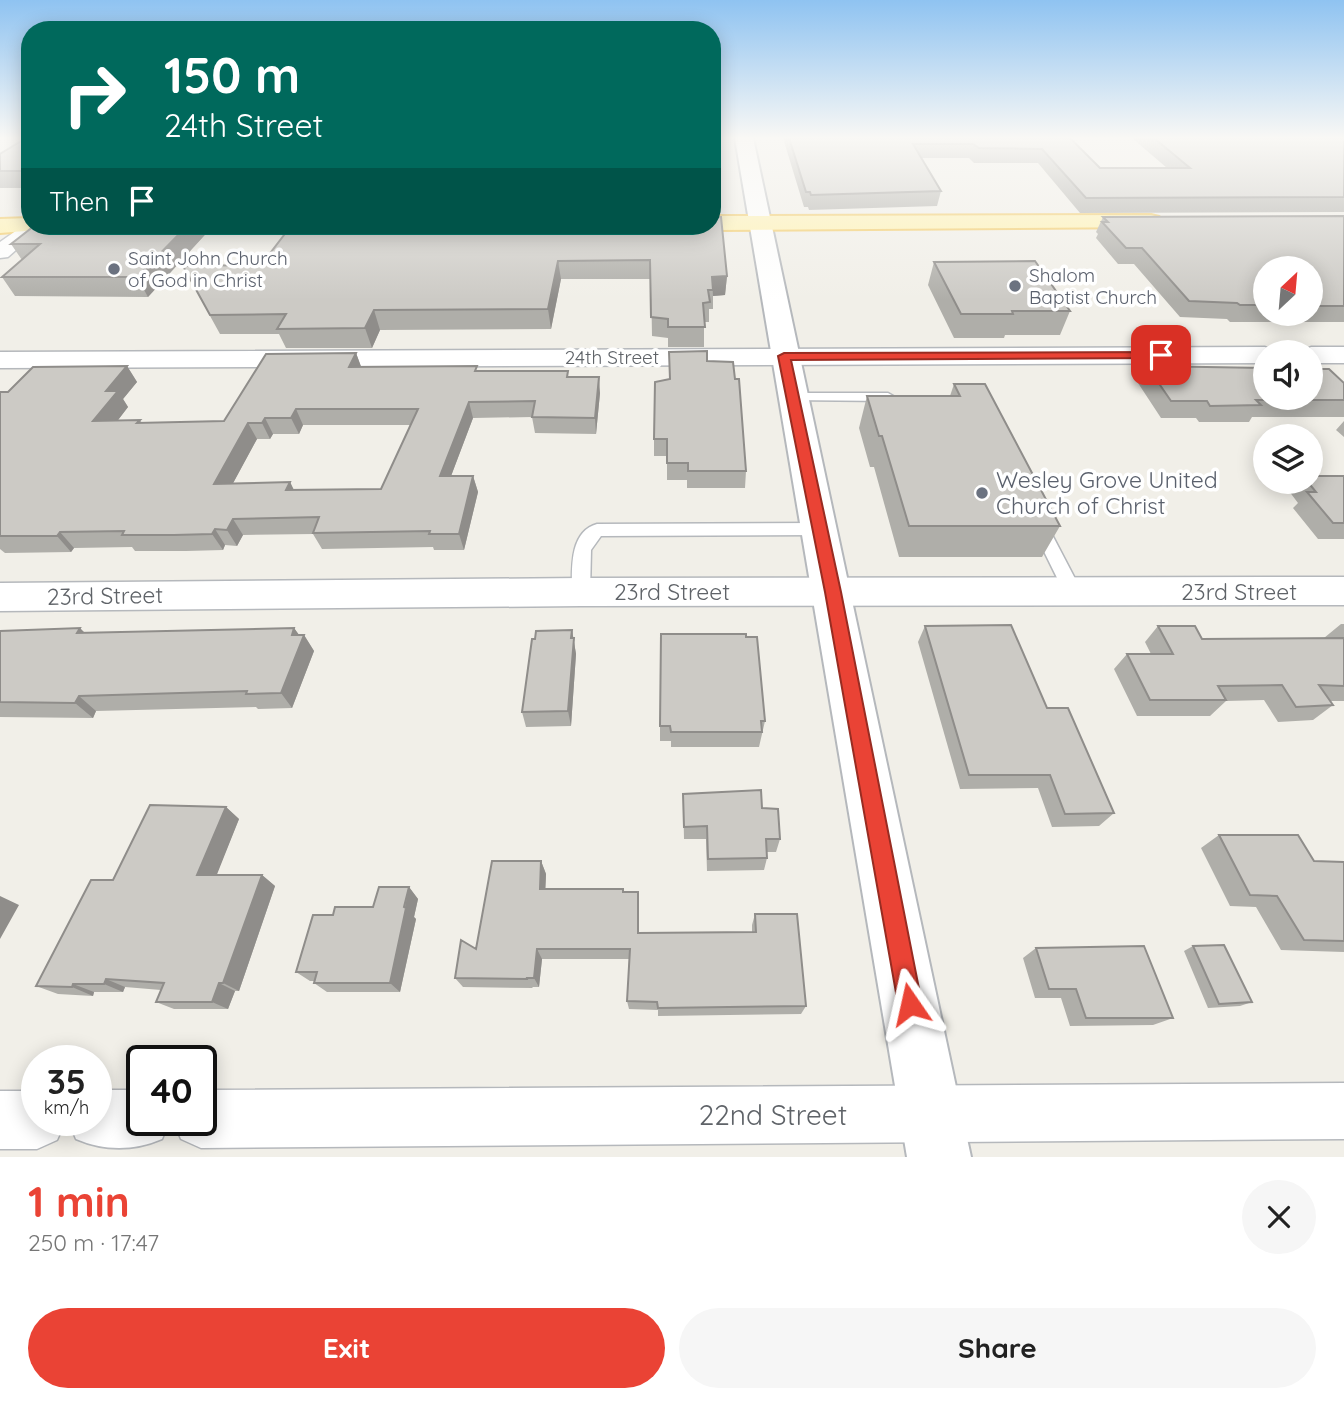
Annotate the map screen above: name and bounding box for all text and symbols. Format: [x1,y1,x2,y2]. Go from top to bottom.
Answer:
text: 150 m [164,44,300,105]
icon: right [49,49,140,140]
text: 24th Street [164,105,323,145]
icon: arrive [123,182,161,220]
text: Then [49,185,109,218]
place label: Saint John Church of God in Christ [128,246,288,292]
north arrow [1253,256,1323,326]
map controls [1253,256,1323,494]
marker: Saint John Church of God in Christ [106,261,122,277]
place label: Shalom Baptist Church [1029,263,1157,309]
marker: Shalom Baptist Church [1007,278,1023,294]
pin [1131,325,1191,385]
icon: arrive [1142,336,1180,374]
button: sound [1253,340,1323,410]
street label: 24th Street [565,345,659,369]
button: layers [1253,424,1323,494]
place label: Wesley Grove United Church of Christ [996,465,1218,520]
marker: Wesley Grove United Church of Christ [974,485,990,501]
street label: 23rd Street [614,577,730,606]
street label: 23rd Street [1181,577,1297,606]
street label: 23rd Street [47,580,164,611]
position arrow [873,967,947,1041]
speed limit sign: 40 [126,1045,217,1136]
text: 35 [47,1059,86,1103]
text: km/h [44,1096,89,1119]
street label: 22nd Street [699,1097,847,1132]
text: 1 min [28,1175,130,1228]
button: close [1242,1180,1316,1254]
text: 250 m · 17:47 [28,1228,159,1257]
button: Exit [28,1308,665,1388]
button: Share [679,1308,1316,1388]

